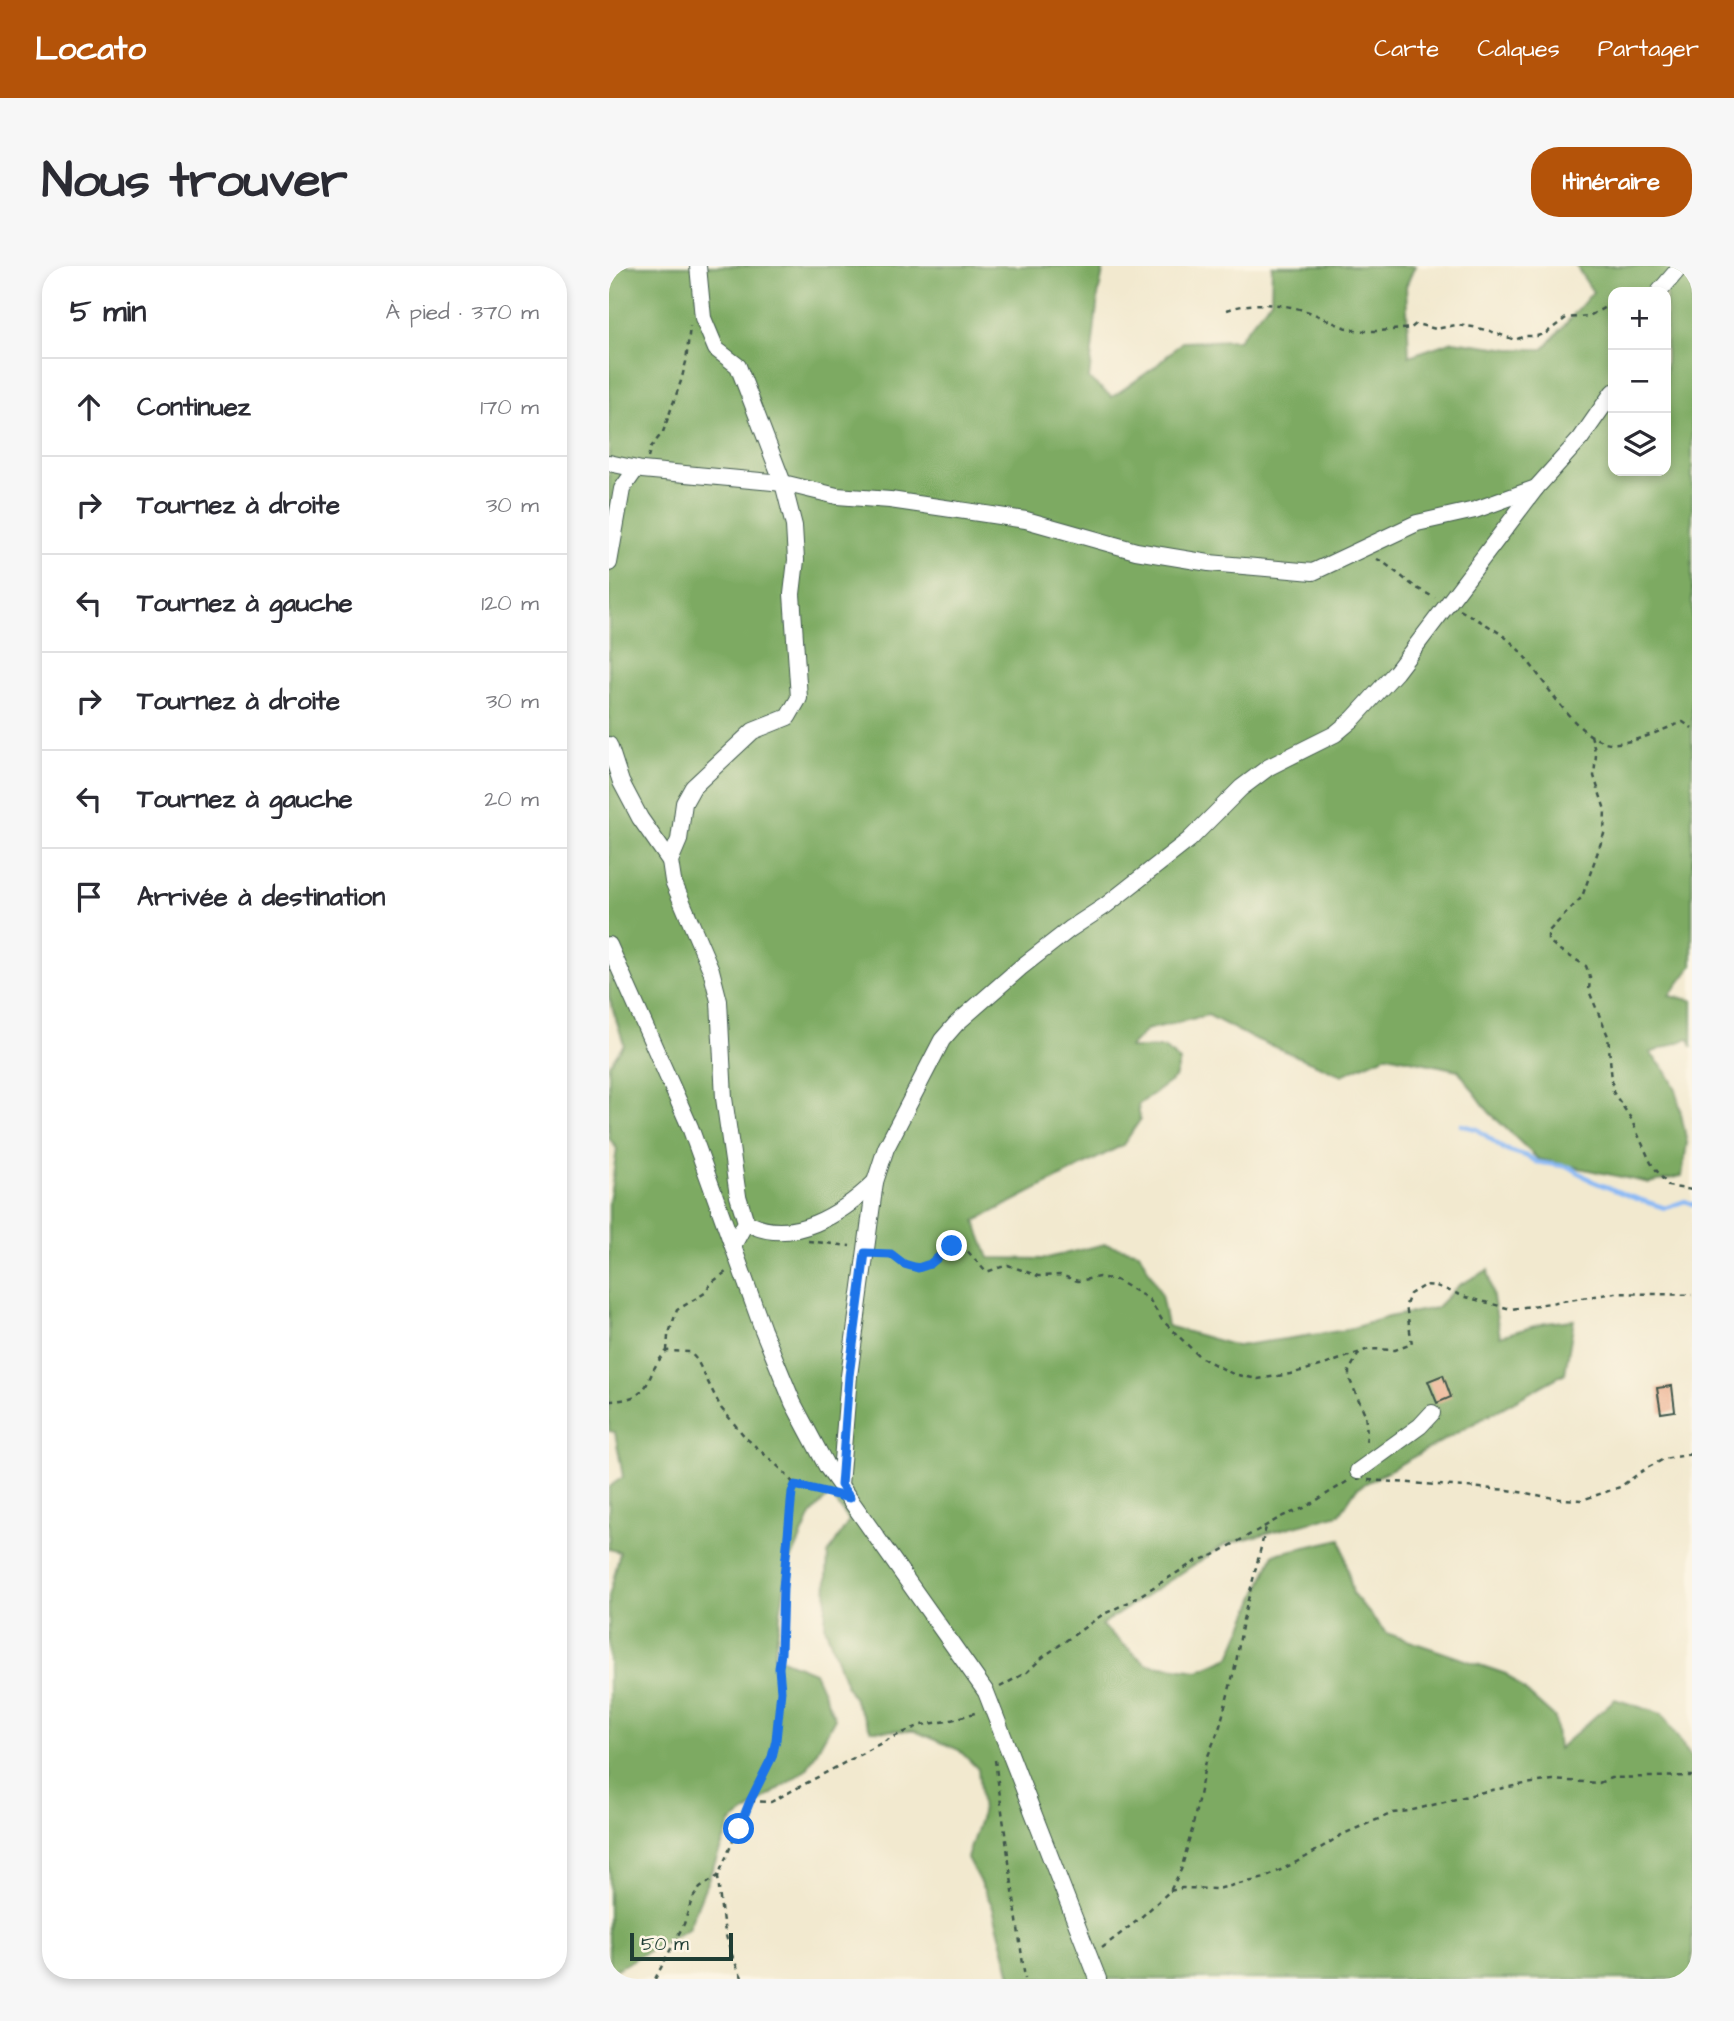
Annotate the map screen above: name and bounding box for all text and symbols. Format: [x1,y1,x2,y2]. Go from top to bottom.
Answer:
text: Locato [35,26,146,72]
text: Carte [1374,32,1439,66]
text: Calques [1477,32,1560,66]
text: Partager [1598,32,1699,66]
button: Itinéraire [1531,147,1692,217]
text: Nous trouver [42,148,348,216]
map controls [1608,287,1671,476]
button: + [1608,287,1671,350]
text: 5 min [70,291,146,333]
text: À pied · 370 m [385,296,539,328]
button: − [1608,350,1671,413]
icon: ahead [70,388,108,426]
text: Continuez [137,389,251,425]
text: 170 m [480,391,539,423]
button: layers [1608,413,1671,476]
icon: right [70,486,108,524]
text: Tournez à droite [137,487,340,523]
text: 30 m [486,489,539,521]
icon: left [70,584,108,622]
text: Tournez à gauche [137,585,353,621]
text: 120 m [481,587,539,619]
icon: right [70,682,108,720]
text: Tournez à droite [137,683,340,719]
text: 30 m [486,685,539,717]
icon: left [70,780,108,818]
text: Tournez à gauche [137,781,353,817]
text: 20 m [484,783,539,815]
icon: arrive [70,878,108,916]
text: Arrivée à destination [137,879,385,915]
route end [936,1230,967,1261]
route start [723,1813,754,1844]
scale bar [630,1930,733,1962]
text: 50 m [641,1931,689,1958]

